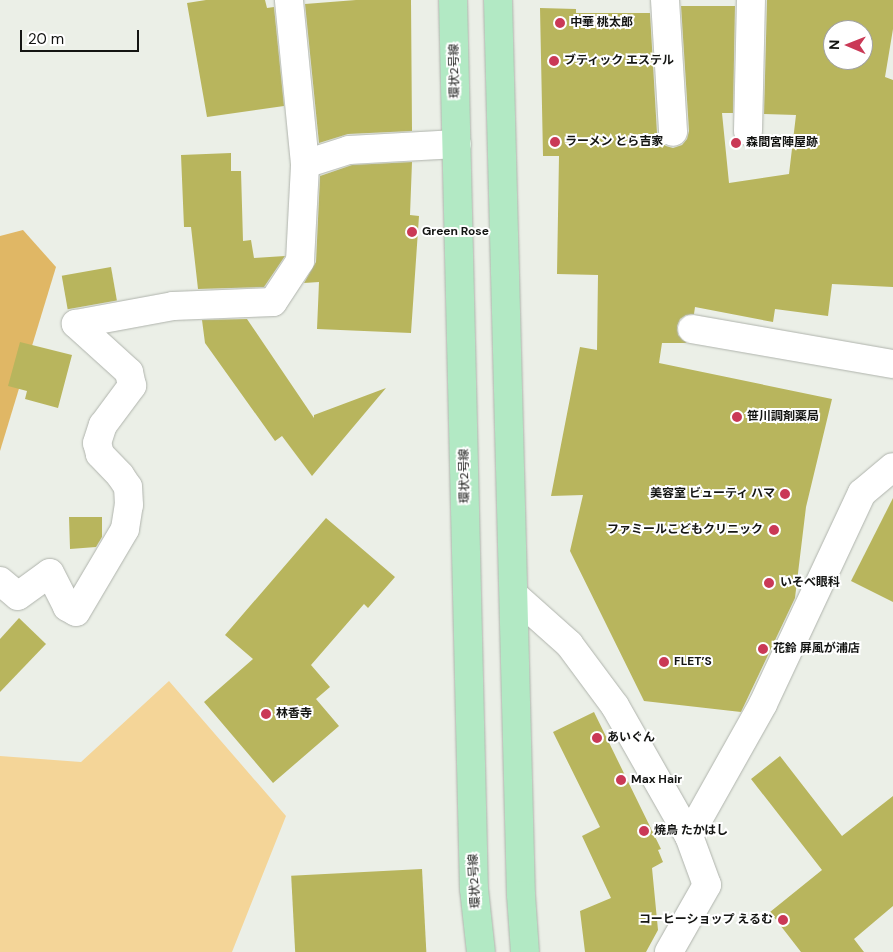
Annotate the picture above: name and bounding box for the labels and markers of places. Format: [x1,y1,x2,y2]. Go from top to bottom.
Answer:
place label: 中華 桃太郎 [570,16,633,30]
marker: 中華 桃太郎 [554,17,566,29]
place label: ブティック エステル [564,54,675,68]
marker: ブティック エステル [548,55,560,67]
place label: ラーメン とら吉家 [565,135,664,149]
marker: ラーメン とら吉家 [549,136,561,148]
place label: 森間宮陣屋跡 [746,136,818,150]
marker: 森間宮陣屋跡 [730,137,742,149]
place label: Green Rose [422,225,489,239]
marker: Green Rose [406,226,418,238]
place label: 笹川調剤薬局 [747,410,819,424]
marker: 笹川調剤薬局 [731,411,743,423]
place label: 美容室 ビューティ ハマ [649,487,775,501]
marker: 美容室 ビューティ ハマ [779,488,791,500]
place label: ファミールこどもクリニック [607,523,763,537]
marker: ファミールこどもクリニック [767,523,781,537]
marker: いそべ眼科 [762,576,776,590]
place label: いそべ眼科 [780,576,840,590]
place label: 花鈴 屏風が浦店 [773,642,860,656]
marker: 花鈴 屏風が浦店 [757,643,769,655]
place label: FLET’S [674,655,712,669]
marker: FLET’S [658,656,670,668]
place label: 林香寺 [276,707,312,721]
marker: 林香寺 [260,708,272,720]
place label: あいぐん [607,731,655,745]
marker: あいぐん [591,732,603,744]
place label: Max Hair [631,773,682,787]
marker: Max Hair [615,774,627,786]
place label: 焼鳥 たかはし [654,824,729,838]
marker: 焼鳥 たかはし [638,825,650,837]
place label: コーヒーショップ えるむ [638,913,773,927]
marker: コーヒーショップ えるむ [777,914,789,926]

